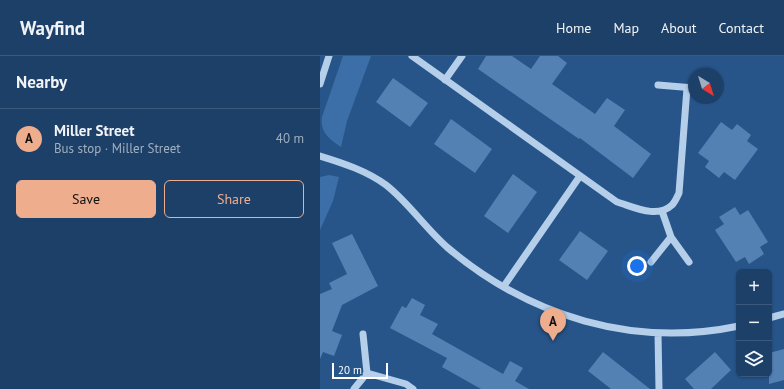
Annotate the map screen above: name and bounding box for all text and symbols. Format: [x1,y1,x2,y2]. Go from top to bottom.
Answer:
text: Wayfind [20,16,85,40]
text: Home [556,19,591,37]
text: Map [613,19,639,37]
text: About [661,19,697,37]
text: Contact [719,19,764,37]
north arrow [688,68,724,104]
text: Nearby [16,71,67,93]
text: Miller Street [54,121,134,140]
text: A [25,130,33,147]
text: 40 m [276,130,304,147]
text: Bus stop · Miller Street [54,140,181,157]
button: Save [16,180,156,218]
button: Share [164,180,304,218]
your location [627,256,647,276]
map controls [736,269,772,377]
button: + [736,269,772,305]
button: − [736,305,772,341]
pin: A [540,308,566,341]
button: layers [736,341,772,377]
scale bar [332,361,388,380]
text: 20 m [338,363,362,377]

